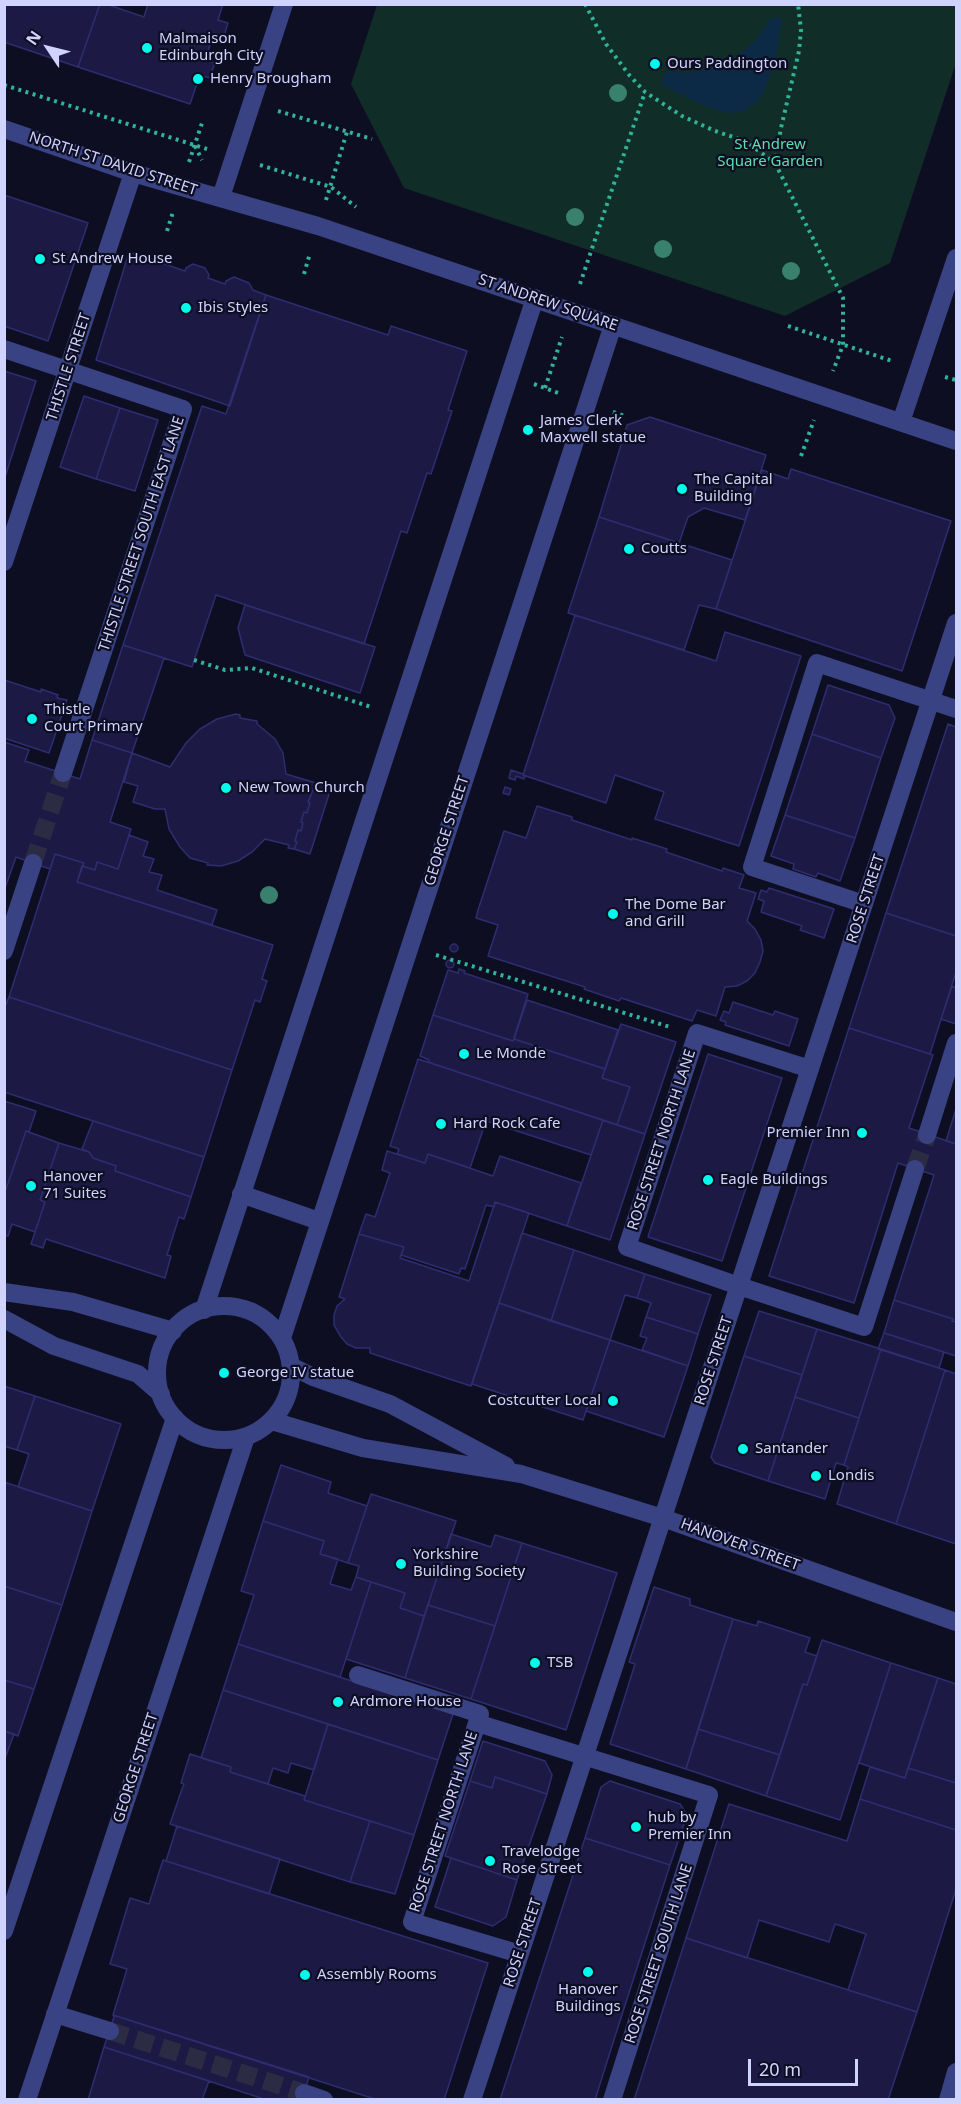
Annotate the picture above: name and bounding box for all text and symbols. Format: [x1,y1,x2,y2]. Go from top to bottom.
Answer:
north arrow [18,18,78,78]
text: N [21,26,46,49]
place label: Malmaison Edinburgh City [159,30,263,65]
marker: Malmaison Edinburgh City [140,41,154,55]
place label: Ours Paddington [667,55,787,73]
marker: Ours Paddington [648,57,662,71]
place label: Henry Brougham [210,70,332,88]
marker: Henry Brougham [191,72,205,86]
street label: NORTH ST DAVID STREET [27,128,199,200]
park label: St Andrew Square Garden [717,136,823,171]
place label: St Andrew House [52,250,172,268]
marker: St Andrew House [33,252,47,266]
street label: ST ANDREW SQUARE [476,271,620,335]
place label: Ibis Styles [198,299,268,317]
marker: Ibis Styles [179,301,193,315]
street label: THISTLE STREET [43,311,95,423]
place label: James Clerk Maxwell statue [540,412,646,447]
street label: THISTLE STREET SOUTH EAST LANE [95,414,189,654]
marker: James Clerk Maxwell statue [521,423,535,437]
place label: The Capital Building [694,471,773,506]
marker: The Capital Building [675,482,689,496]
place label: Coutts [641,540,687,558]
marker: Coutts [622,542,636,556]
place label: Thistle Court Primary [44,701,143,736]
marker: Thistle Court Primary [25,712,39,726]
street label: GEORGE STREET [421,774,473,888]
place label: New Town Church [238,779,365,797]
marker: New Town Church [219,781,233,795]
street label: ROSE STREET [843,852,889,946]
place label: The Dome Bar and Grill [625,896,726,931]
marker: The Dome Bar and Grill [606,907,620,921]
place label: Le Monde [476,1045,546,1063]
marker: Le Monde [457,1047,471,1061]
street label: ROSE STREET NORTH LANE [624,1047,700,1233]
place label: Hard Rock Cafe [453,1115,561,1133]
marker: Hard Rock Cafe [434,1117,448,1131]
place label: Premier Inn [766,1124,850,1142]
marker: Premier Inn [855,1126,869,1140]
place label: Hanover 71 Suites [43,1168,106,1203]
place label: Eagle Buildings [720,1171,828,1189]
marker: Eagle Buildings [701,1173,715,1187]
marker: Hanover 71 Suites [24,1179,38,1193]
street label: ROSE STREET [691,1314,737,1408]
place label: George IV statue [236,1364,354,1382]
marker: George IV statue [217,1366,231,1380]
place label: Costcutter Local [488,1392,601,1410]
marker: Costcutter Local [606,1394,620,1408]
place label: Santander [755,1440,828,1458]
marker: Santander [736,1442,750,1456]
place label: Londis [828,1467,874,1485]
marker: Londis [809,1469,823,1483]
street label: HANOVER STREET [678,1515,802,1575]
place label: Yorkshire Building Society [413,1546,525,1581]
marker: Yorkshire Building Society [394,1557,408,1571]
place label: TSB [547,1654,573,1672]
marker: TSB [528,1656,542,1670]
place label: Ardmore House [350,1693,461,1711]
marker: Ardmore House [331,1695,345,1709]
street label: GEORGE STREET [110,1711,162,1825]
street label: ROSE STREET NORTH LANE [406,1729,482,1915]
place label: hub by Premier Inn [648,1809,732,1844]
marker: hub by Premier Inn [629,1820,643,1834]
place label: Travelodge Rose Street [502,1843,582,1878]
marker: Travelodge Rose Street [483,1854,497,1868]
street label: ROSE STREET SOUTH LANE [621,1862,697,2046]
street label: ROSE STREET [500,1896,546,1990]
marker: Hanover Buildings [581,1965,595,1979]
place label: Assembly Rooms [317,1966,437,1984]
marker: Assembly Rooms [298,1968,312,1982]
place label: Hanover Buildings [555,1981,621,2016]
scale bar [751,2047,860,2085]
text: 20 m [759,2057,801,2081]

